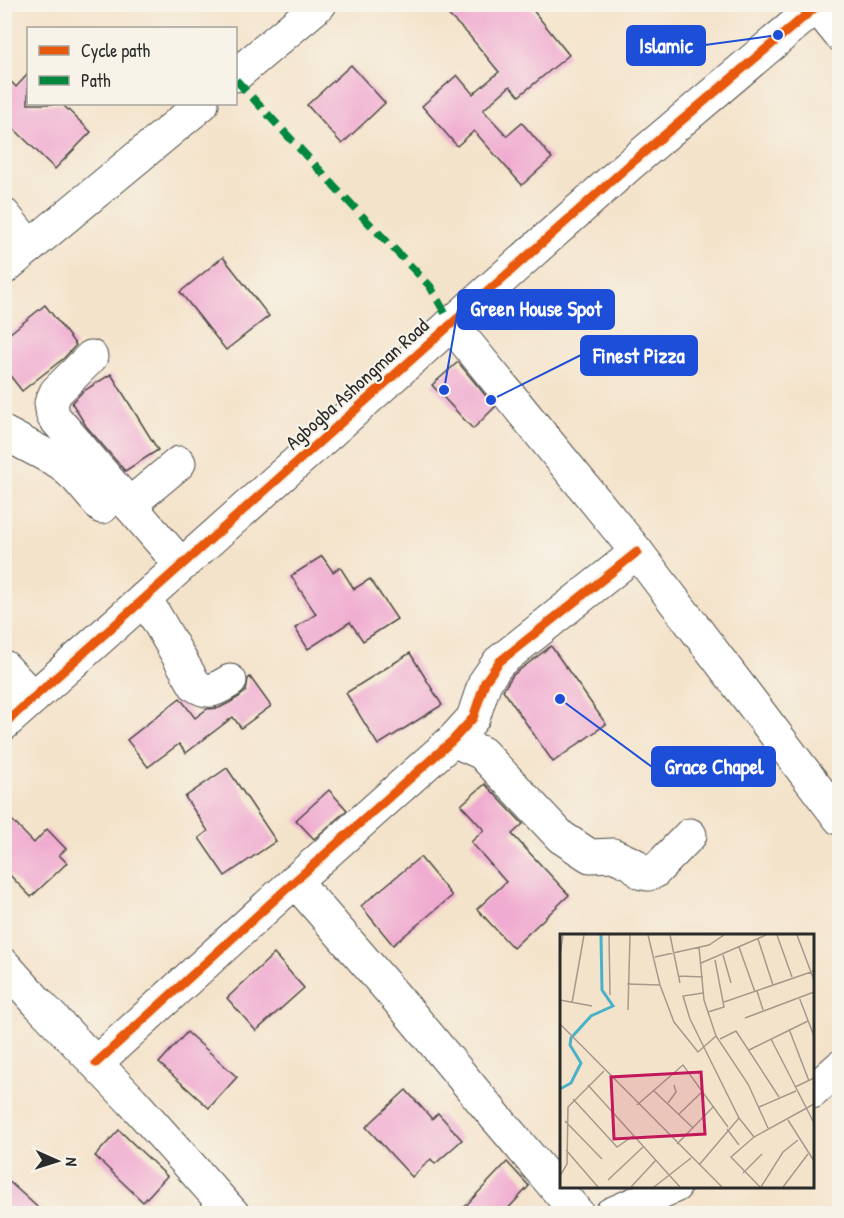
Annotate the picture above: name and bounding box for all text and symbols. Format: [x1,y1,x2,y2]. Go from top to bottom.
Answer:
callout: Islamic [627,26,705,65]
legend [27,27,237,105]
text: Islamic [639,31,694,60]
text: Cycle path [81,38,151,63]
text: Path [81,68,111,93]
callout: Green House Spot [458,290,614,329]
text: Green House Spot [470,294,603,324]
street label: Agbogba Ashongman Road [279,312,434,455]
callout: Finest Pizza [581,336,697,375]
text: Finest Pizza [592,341,686,370]
callout: Grace Chapel [652,747,775,786]
text: Grace Chapel [664,752,764,782]
inset map [560,934,814,1188]
north arrow [27,1131,87,1191]
text: N [61,1157,83,1167]

